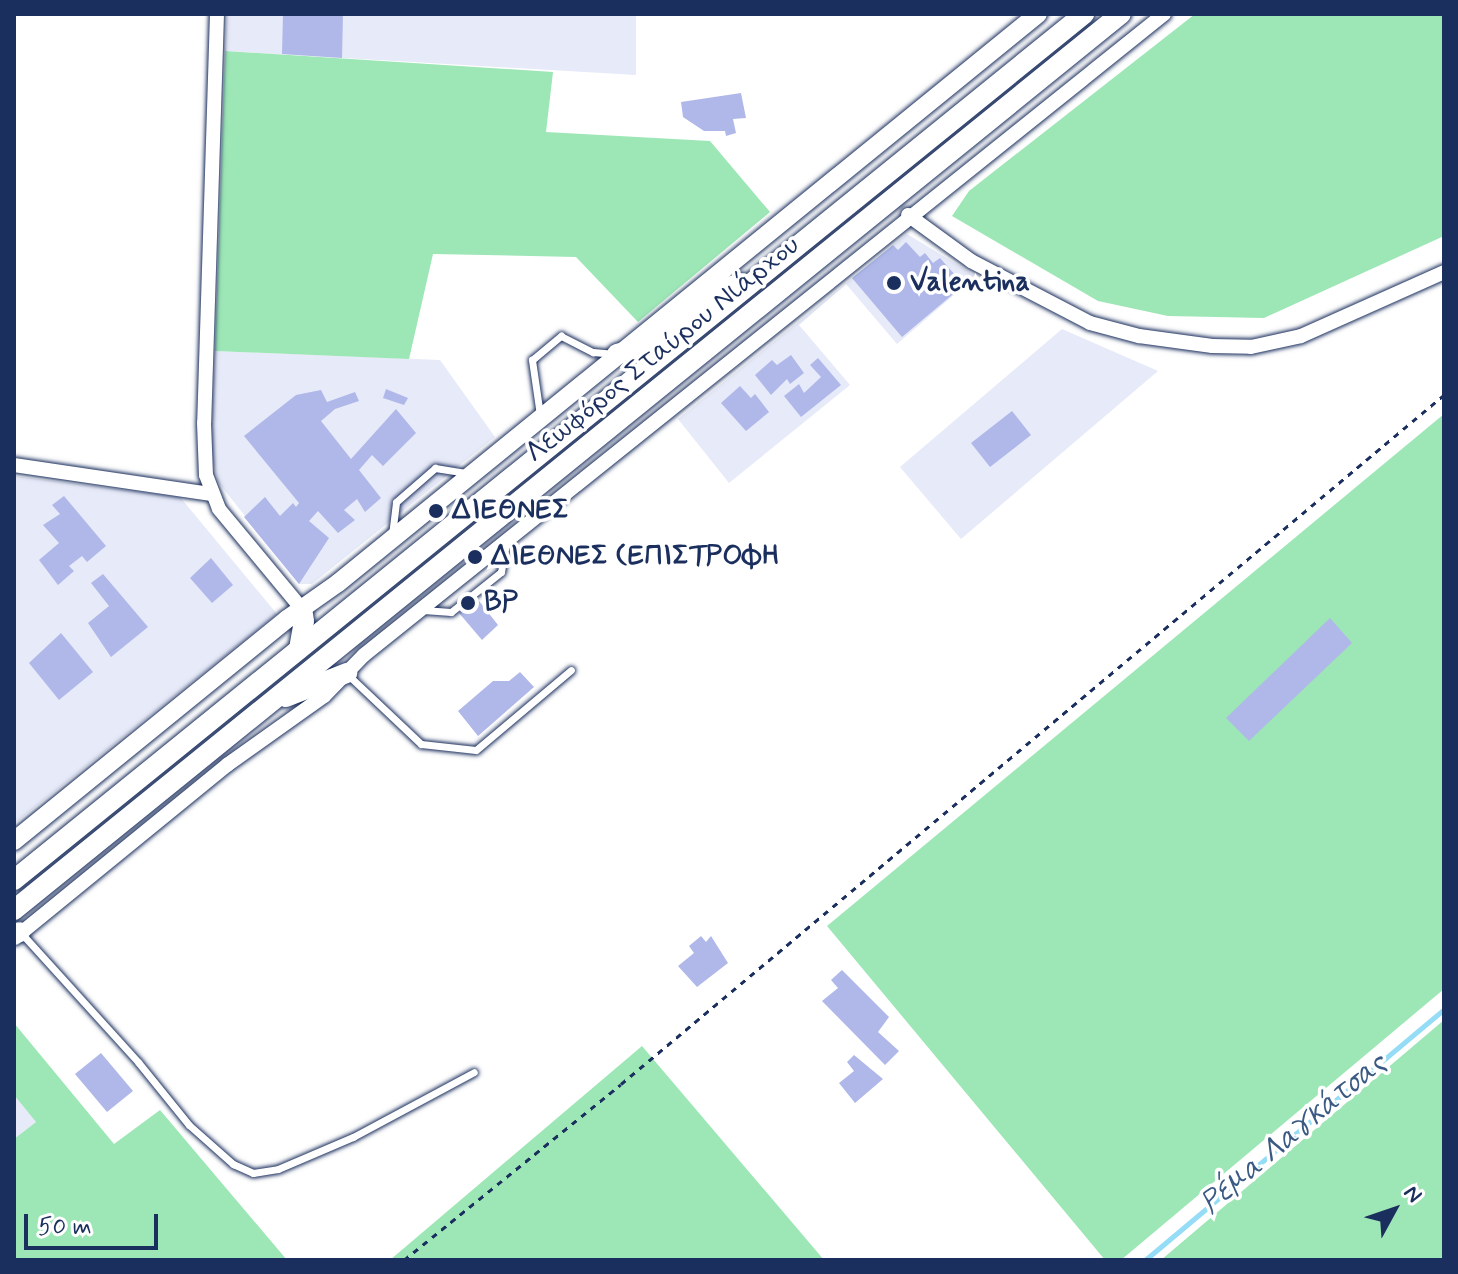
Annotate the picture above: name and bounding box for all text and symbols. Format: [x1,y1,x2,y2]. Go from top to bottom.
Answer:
street label: Λεωφόρος Σταύρου Νιάρχου [519,229,807,471]
place label: Valentina [910,266,1030,300]
marker: Valentina [885,274,903,292]
place label: ΔΙΕΘΝΕΣ [452,494,569,528]
marker: ΔΙΕΘΝΕΣ [427,502,445,520]
place label: ΔΙΕΘΝΕΣ (ΕΠΙΣΤΡΟΦΗ [491,540,780,574]
marker: ΔΙΕΘΝΕΣ (ΕΠΙΣΤΡΟΦΗ [466,548,484,566]
place label: BP [484,586,518,620]
marker: BP [459,594,477,612]
water label: Ρέμα Λαγκάτσας [1194,1046,1394,1222]
north arrow [1354,1170,1434,1250]
text: N [1397,1180,1428,1209]
scale bar [28,1198,162,1248]
text: 50 m [38,1212,92,1243]

